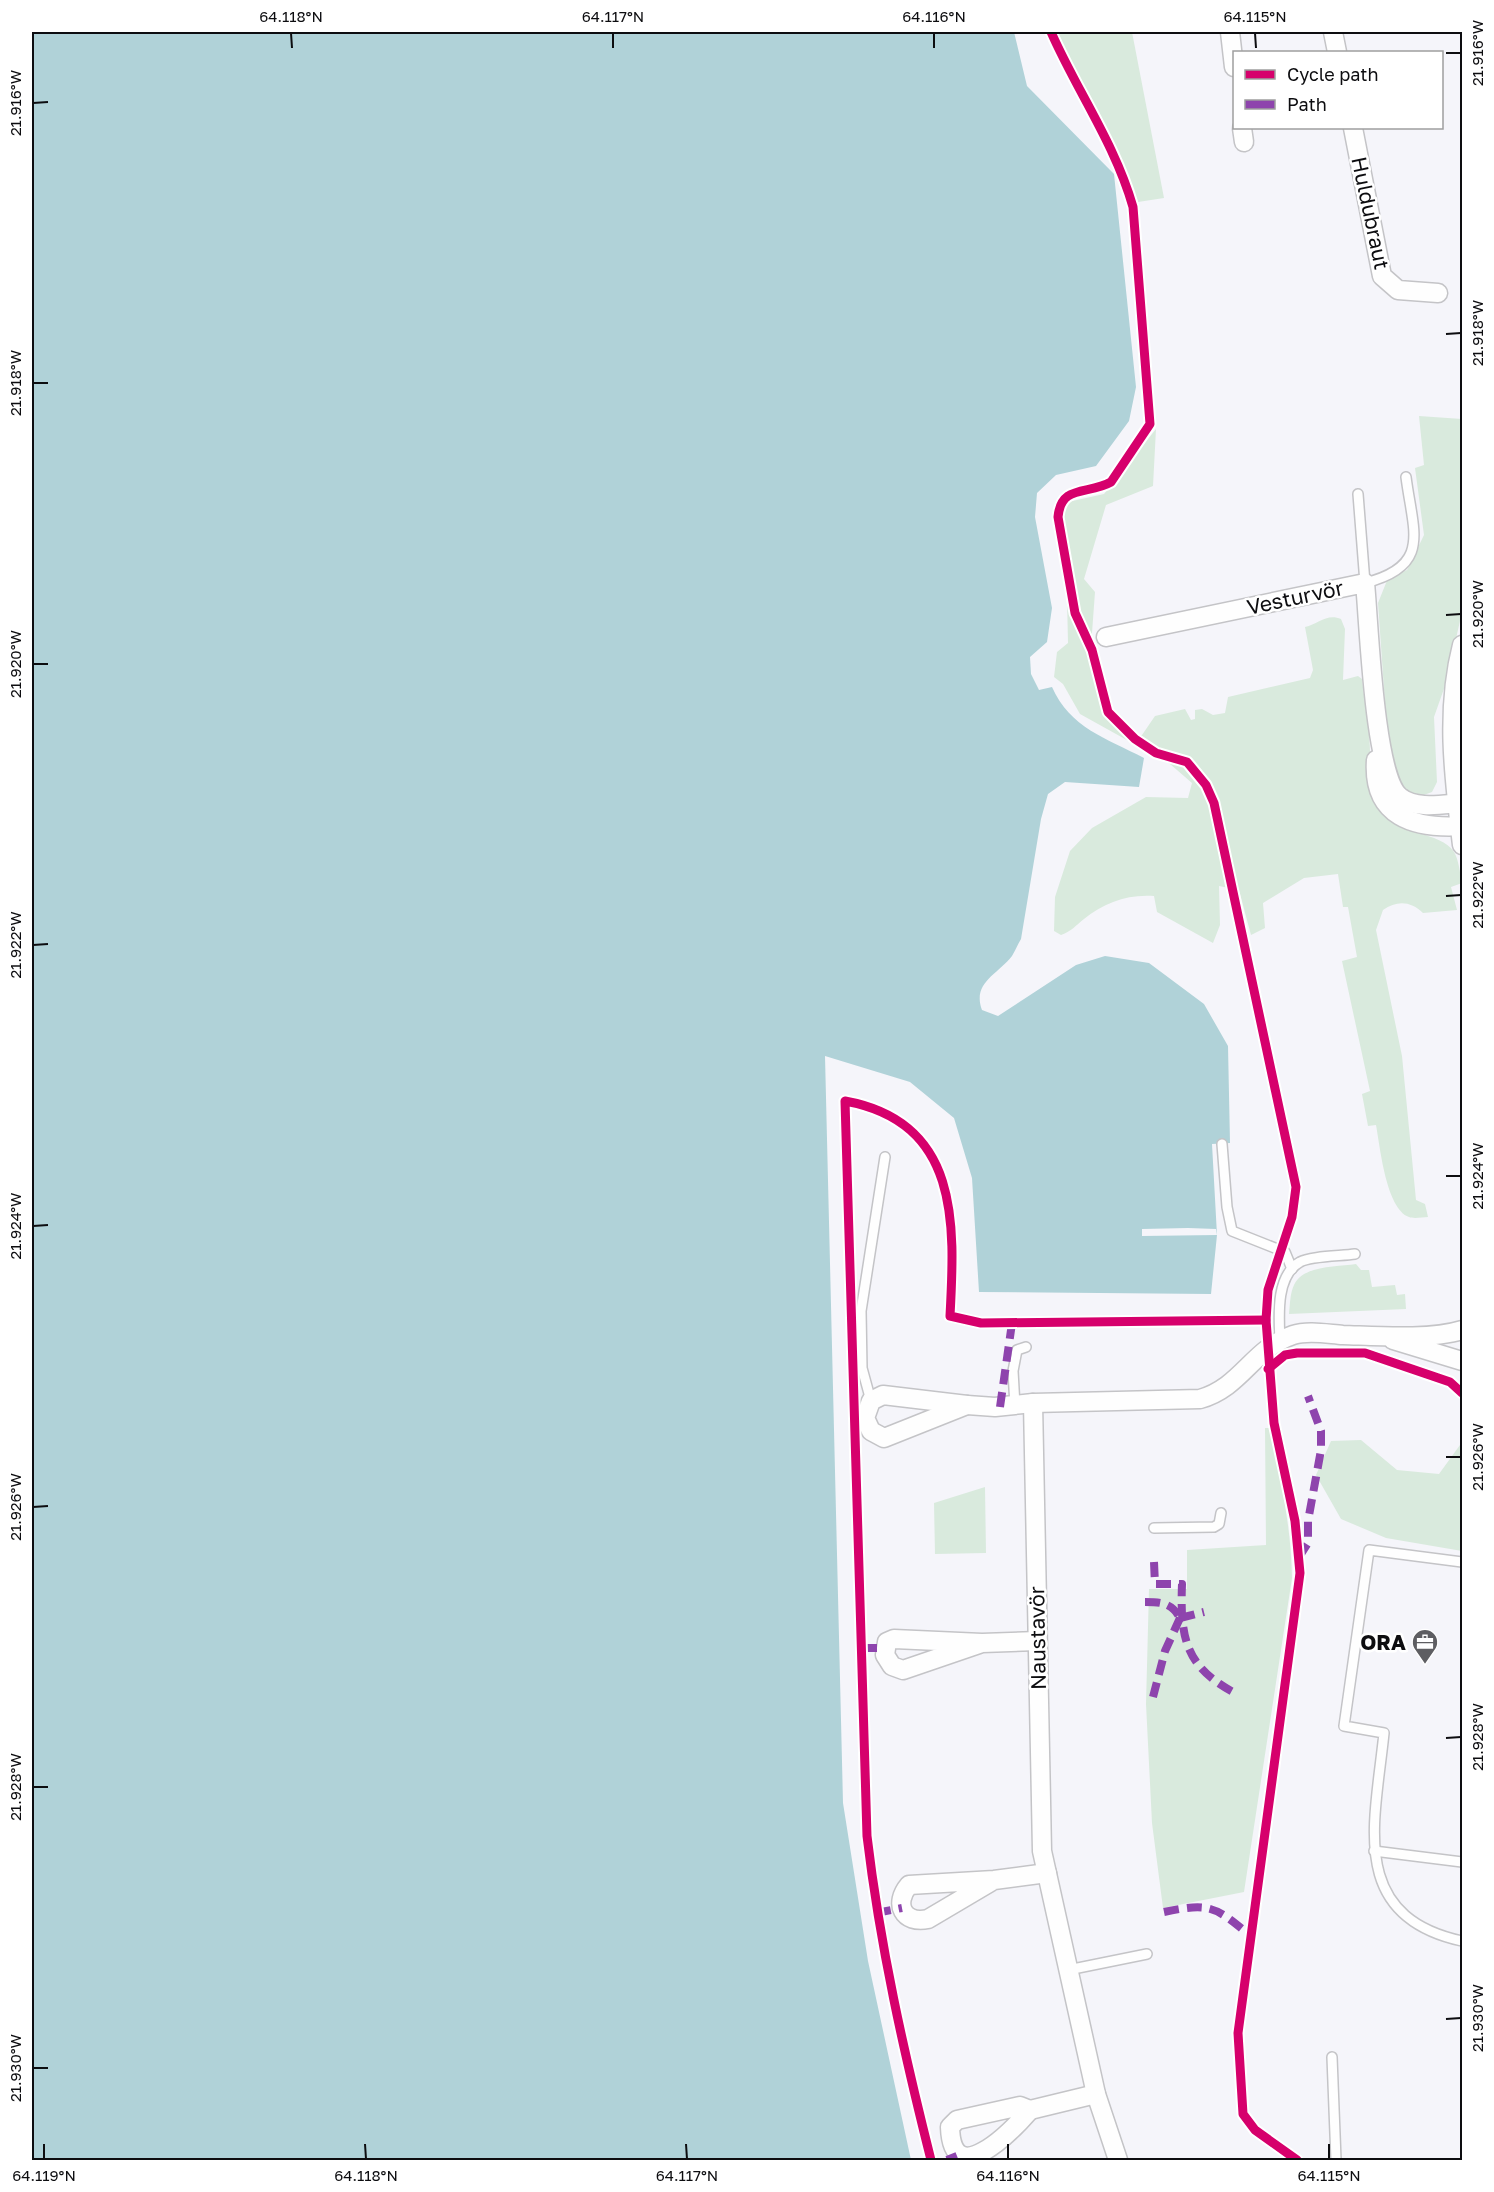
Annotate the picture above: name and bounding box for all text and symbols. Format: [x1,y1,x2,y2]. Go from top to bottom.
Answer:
text: 64.118°N [259,7,323,25]
text: 64.117°N [582,7,644,25]
text: 64.116°N [902,7,966,25]
text: 64.115°N [1223,7,1287,25]
text: 21.916°W [1468,20,1486,86]
legend [1233,51,1443,129]
text: Cycle path [1287,63,1379,85]
text: 21.916°W [6,70,24,136]
text: Path [1287,93,1327,115]
street label: Huldubraut [1346,154,1396,272]
text: 21.918°W [1468,300,1486,366]
text: 21.918°W [6,350,24,416]
street label: Vesturvör [1244,574,1346,620]
text: 21.920°W [1468,580,1486,648]
text: 21.920°W [6,630,24,698]
text: 21.922°W [1468,861,1486,929]
text: 21.922°W [6,911,24,979]
text: 21.924°W [1468,1143,1486,1209]
text: 21.924°W [6,1193,24,1259]
text: 21.926°W [1468,1423,1486,1491]
text: 21.926°W [6,1473,24,1541]
street label: Naustavör [1023,1586,1051,1690]
office icon: ORA [1410,1627,1440,1665]
place label: ORA [1360,1629,1406,1655]
text: 21.928°W [1468,1703,1486,1771]
text: 21.928°W [6,1753,24,1821]
text: 21.930°W [1468,1984,1486,2052]
text: 21.930°W [6,2034,24,2102]
text: 64.119°N [12,2166,76,2184]
text: 64.118°N [334,2166,398,2184]
text: 64.117°N [656,2166,718,2184]
text: 64.116°N [976,2166,1040,2184]
text: 64.115°N [1297,2166,1361,2184]

